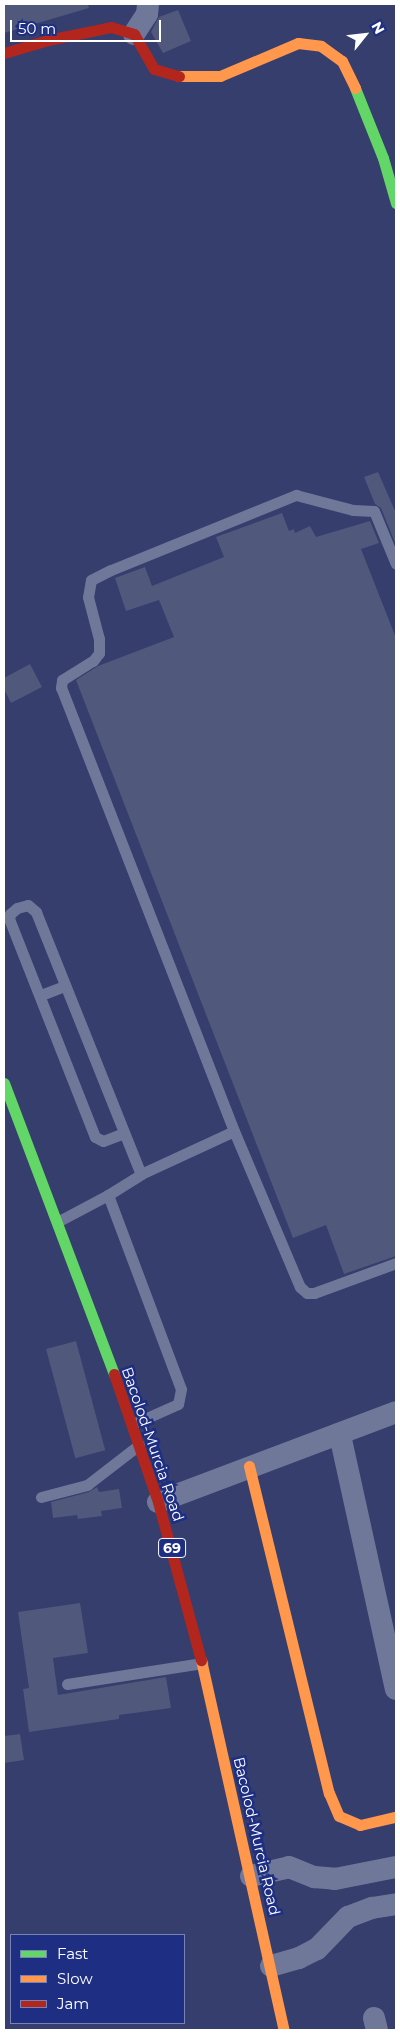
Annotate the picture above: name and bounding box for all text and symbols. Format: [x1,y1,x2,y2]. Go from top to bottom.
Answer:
scale bar [12,10,164,42]
north arrow [340,10,390,60]
text: N [368,18,389,37]
text: 50 m [18,19,56,38]
street label: Bacolod-Murcia Road [118,1365,188,1523]
road number: 69 [157,1536,187,1560]
street label: Bacolod-Murcia Road [230,1755,284,1917]
legend [10,1934,185,2024]
text: Fast [57,1944,88,1963]
text: Slow [57,1969,93,1988]
text: Jam [57,1994,89,2013]

